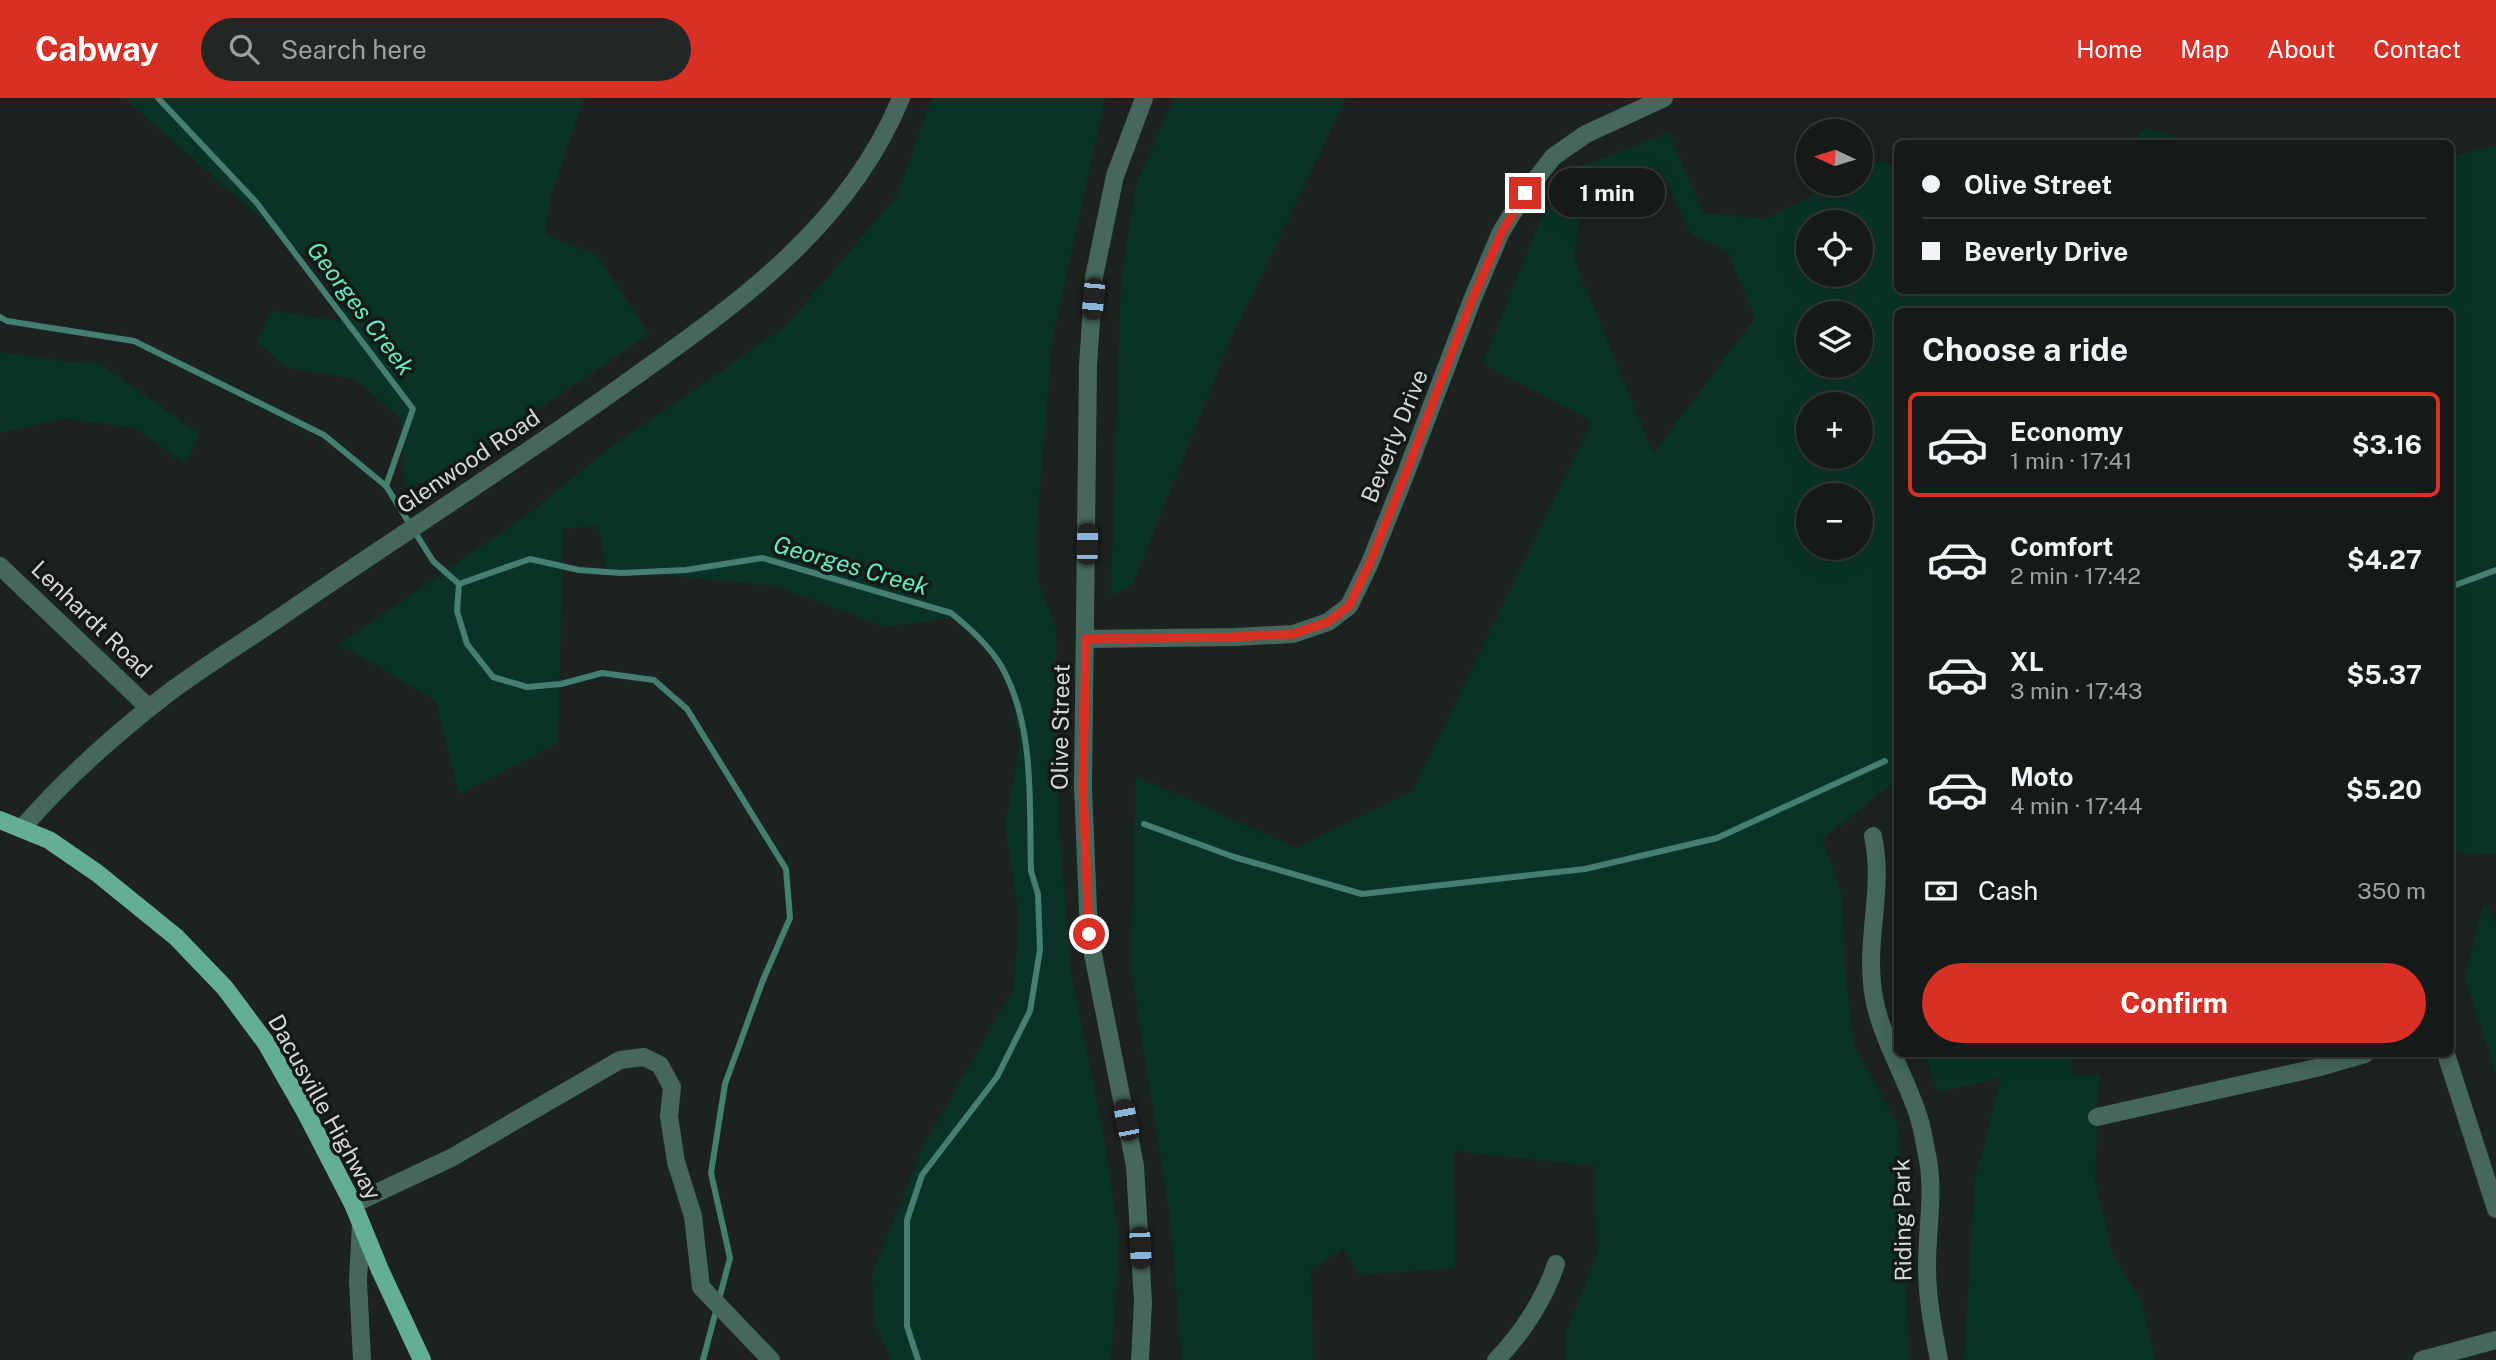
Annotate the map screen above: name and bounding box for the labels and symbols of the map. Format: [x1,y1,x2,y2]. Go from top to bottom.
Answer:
north arrow [1796,119,1872,196]
callout: 1 min [1550,168,1665,217]
route end [1509,177,1541,209]
water label: Georges Creek [302,236,420,380]
car [1081,277,1106,321]
street label: Beverly Drive [1355,366,1433,506]
street label: Glenwood Road [391,403,545,519]
car [1077,523,1098,565]
water label: Georges Creek [770,529,932,601]
street label: Lenhardt Road [26,555,158,683]
street label: Olive Street [1045,664,1075,790]
route start [1073,918,1105,950]
street label: Dacusville Highway [263,1010,387,1204]
car [1112,1097,1141,1143]
street label: Riding Park [1887,1158,1917,1282]
car [1129,1226,1152,1270]

